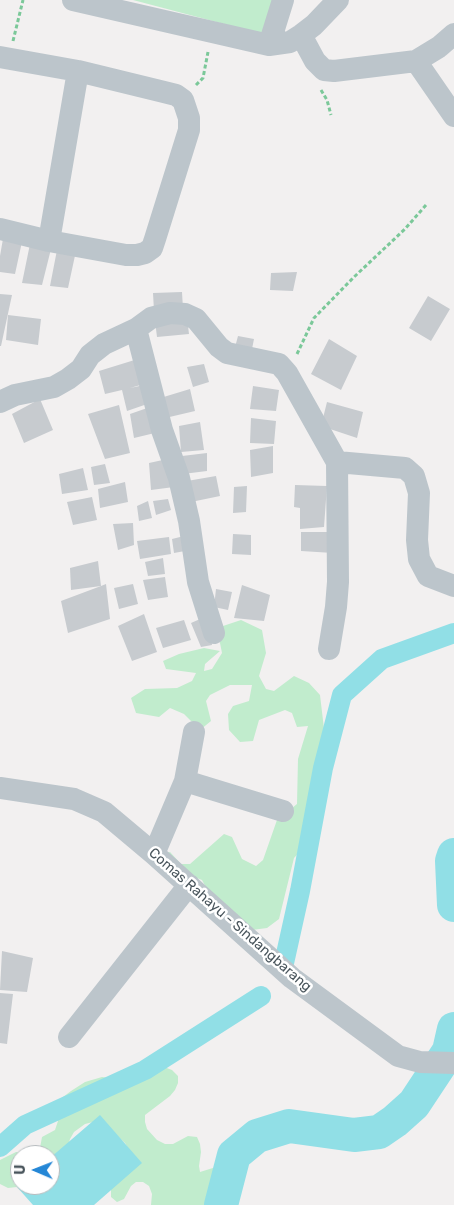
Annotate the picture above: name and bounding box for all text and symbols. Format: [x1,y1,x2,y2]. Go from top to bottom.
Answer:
street label: Comas Rahayu - Sindangbarang [145,845,315,995]
north arrow [10,1145,60,1195]
text: U [12,1165,29,1175]

